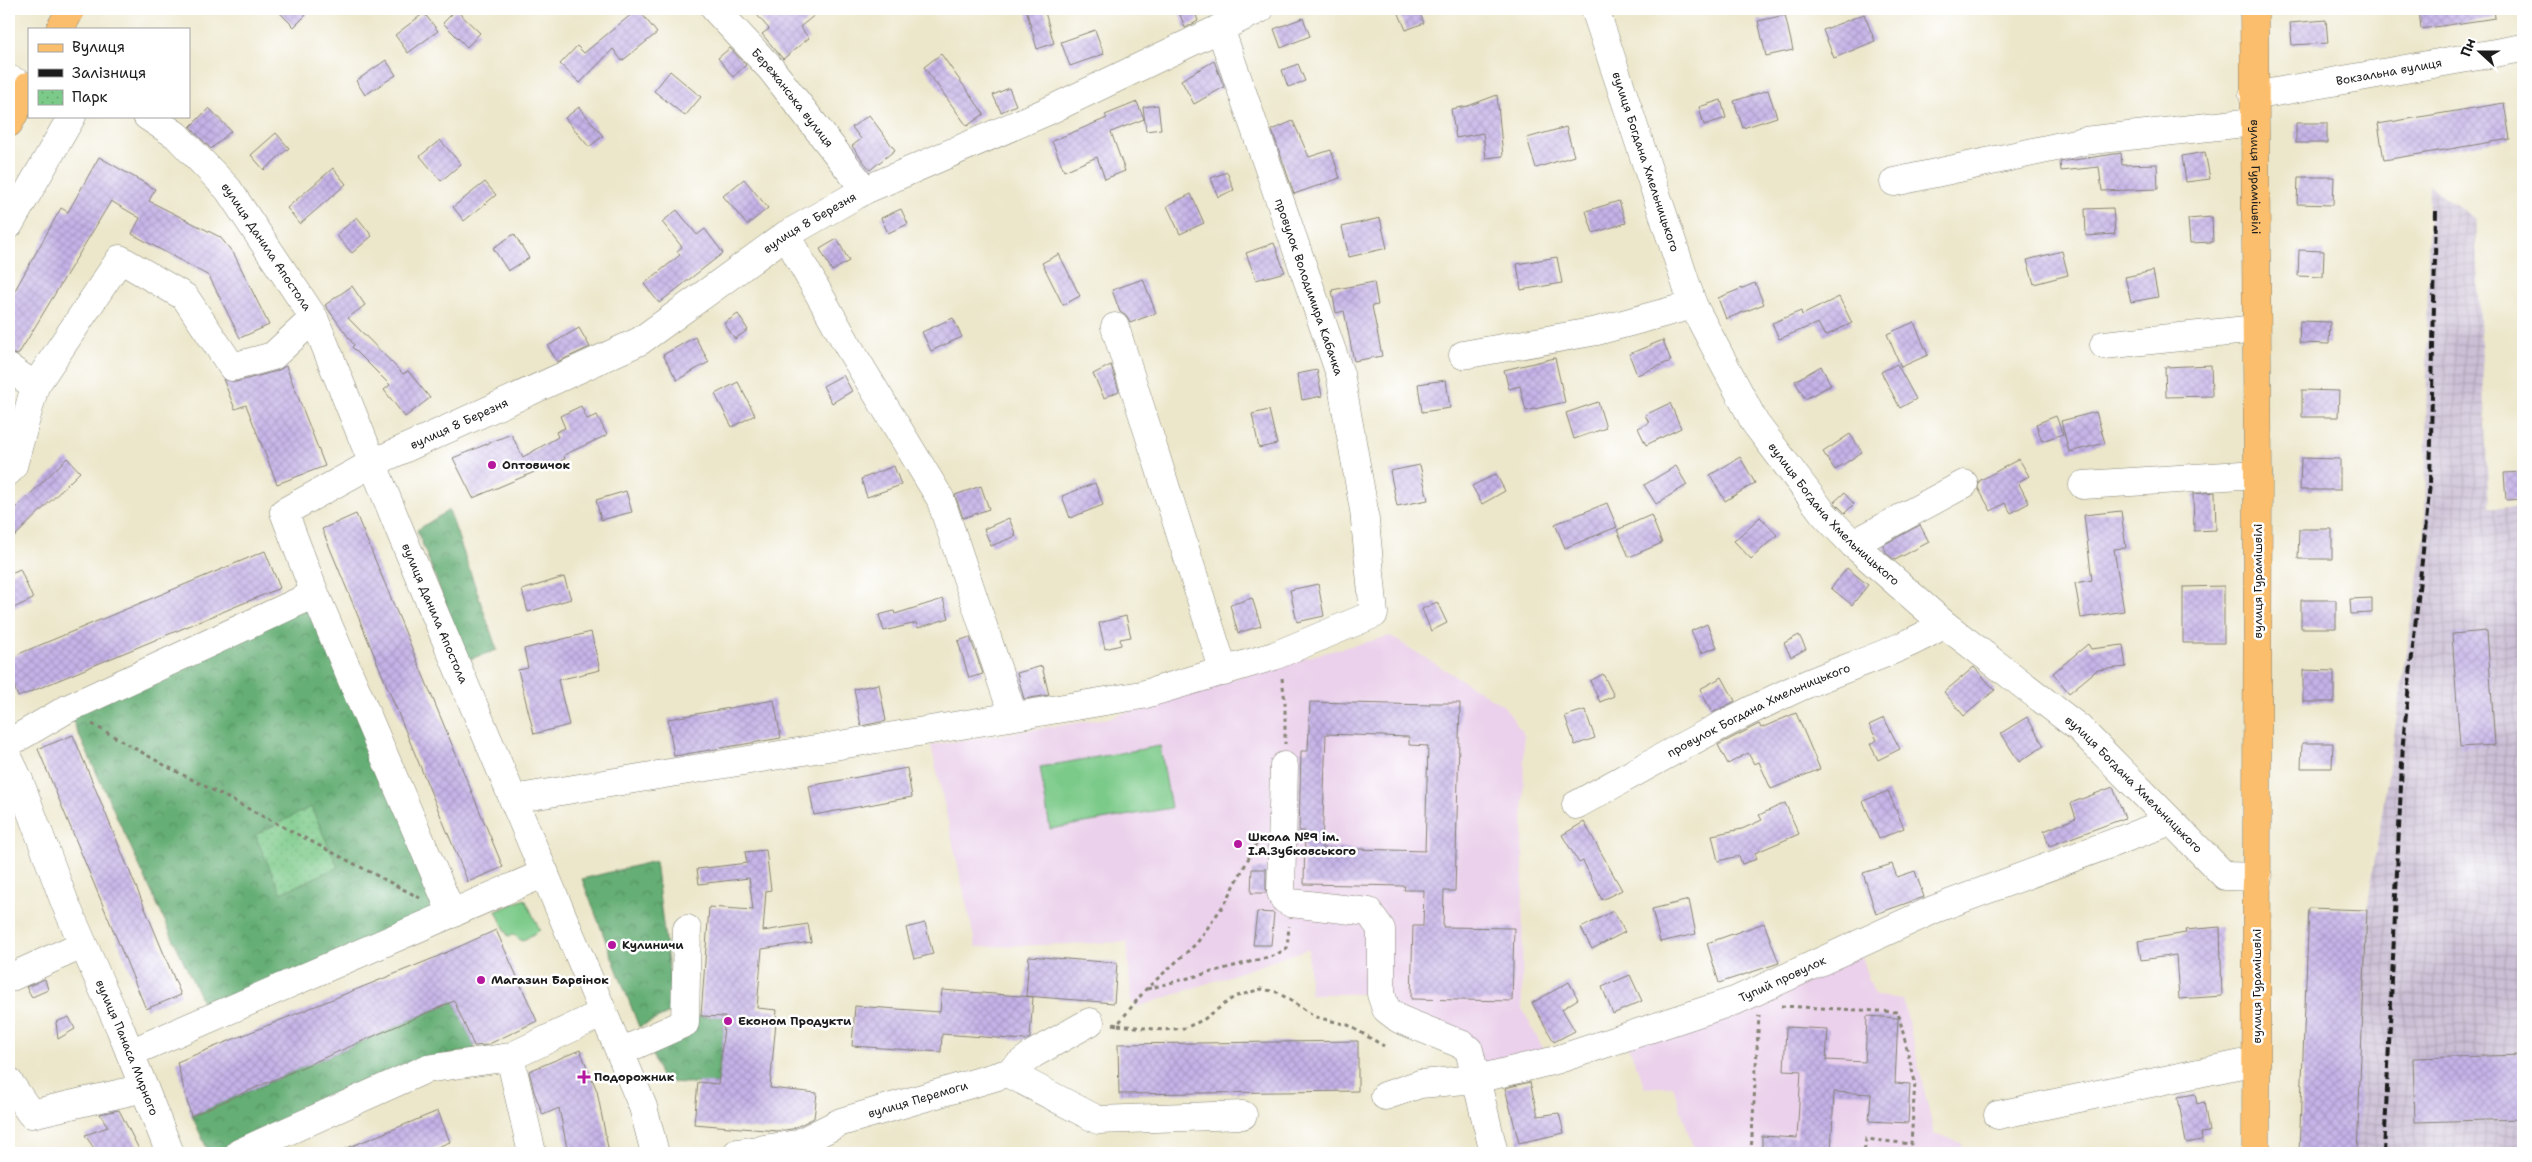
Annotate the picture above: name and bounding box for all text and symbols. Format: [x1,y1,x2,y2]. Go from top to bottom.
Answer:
legend [28,28,190,118]
north arrow [2454,28,2504,78]
text: Пн [2456,35,2480,59]
text: Вулиця [72,37,125,57]
street label: Бережанська вулиця [748,45,837,151]
street label: Вокзальна вулиця [2335,55,2443,89]
text: Залізниця [72,63,146,83]
street label: вулиця Богдана Хмельницького [1608,70,1683,254]
text: Парк [72,87,108,107]
street label: вулиця Гурамішвілі [2247,119,2264,235]
street label: вулиця Данила Апостола [218,179,315,314]
street label: вулиця 8 Березня [760,189,859,257]
street label: провулок Володимира Кабачка [1271,196,1347,378]
street label: вулиця 8 Березня [408,394,511,453]
street label: вулиця Богдана Хмельницького [1765,439,1903,589]
place label: Оптовичок [502,457,570,473]
marker: Оптовичок [486,459,498,471]
street label: вулиця Гурамішвілі [2250,524,2266,638]
street label: вулиця Данила Апостола [398,541,472,687]
street label: провулок Богдана Хмельницького [1664,660,1852,761]
street label: вулиця Богдана Хмельницького [2061,712,2206,857]
place label: Школа №9 ім. І.А.Зубковського [1248,829,1356,859]
marker: Школа №9 ім. І.А.Зубковського [1232,838,1244,850]
street label: вулиця Гурамішвілі [2249,929,2265,1043]
place label: Кулиничи [622,937,684,953]
marker: Кулиничи [606,939,618,951]
street label: Тупий провулок [1736,952,1829,1006]
place label: Магазин Барвінок [491,972,609,988]
marker: Магазин Барвінок [475,974,487,986]
street label: вулиця Панаса Мирного [92,977,162,1118]
place label: Економ Продукти [738,1013,852,1029]
marker: Економ Продукти [722,1015,734,1027]
place label: Подорожник [594,1069,675,1085]
marker: Подорожник [578,1071,590,1083]
street label: вулиця Перемоги [866,1077,970,1122]

